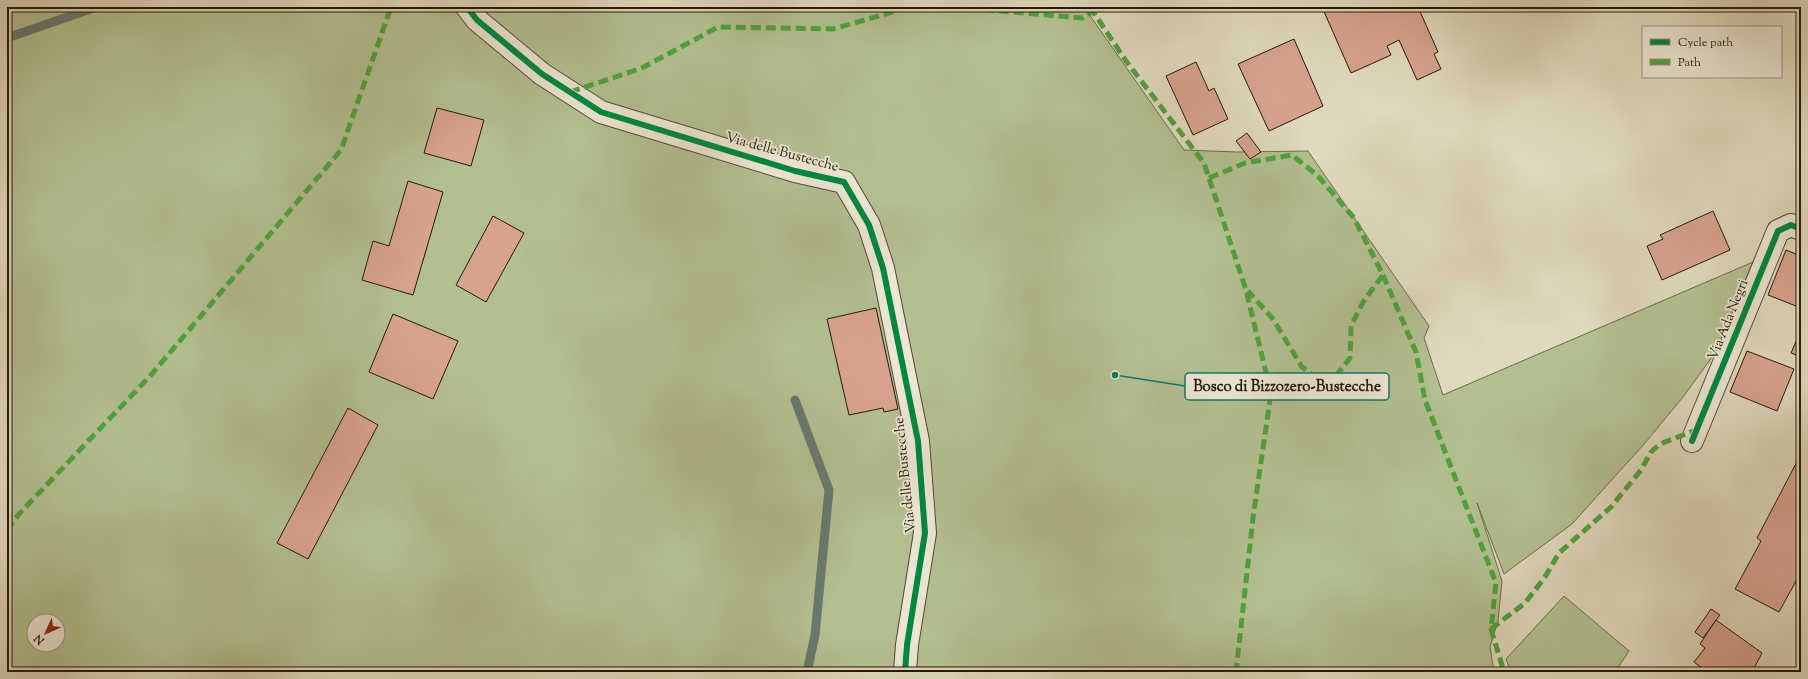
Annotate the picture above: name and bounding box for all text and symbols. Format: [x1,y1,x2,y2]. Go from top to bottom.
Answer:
legend [1642,26,1782,78]
text: Cycle path [1678,34,1733,52]
text: Path [1678,54,1701,72]
street label: Via delle Bustecche [723,128,841,178]
street label: Via Ada Negri [1704,277,1754,363]
callout: Bosco di Bizzozero-Bustecche [1185,373,1389,400]
text: Bosco di Bizzozero-Bustecche [1193,377,1381,398]
street label: Via delle Bustecche [890,416,922,534]
north arrow [26,613,66,653]
text: N [31,630,49,649]

